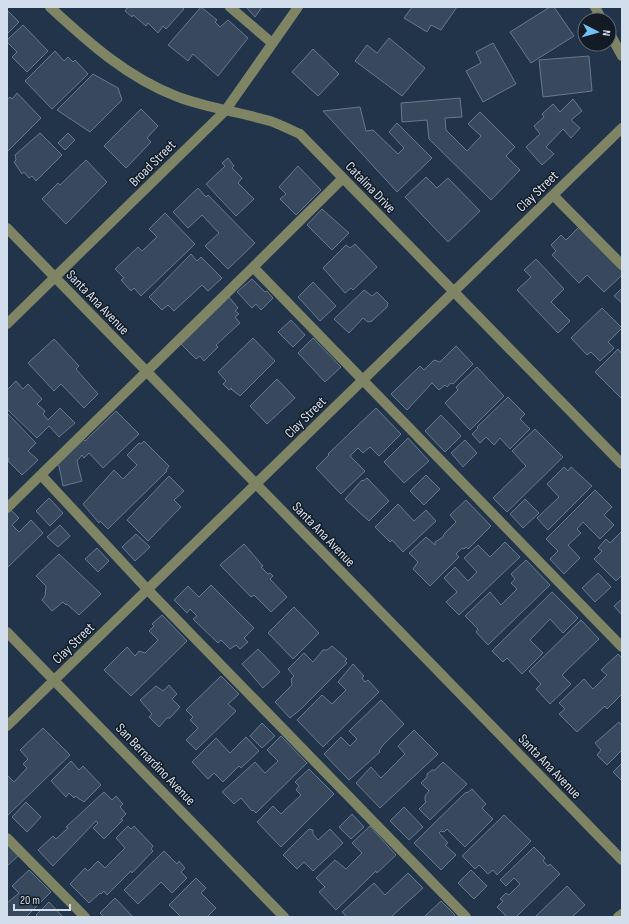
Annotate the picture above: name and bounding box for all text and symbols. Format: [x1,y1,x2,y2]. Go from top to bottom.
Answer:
north arrow [577,12,617,52]
text: N [600,29,613,37]
street label: Broad Street [126,137,179,190]
street label: Catalina Drive [342,158,399,217]
street label: Clay Street [513,167,562,215]
street label: Santa Ana Avenue [63,266,133,338]
street label: Clay Street [281,393,330,442]
street label: Santa Ana Avenue [289,498,359,570]
street label: Clay Street [49,619,98,667]
street label: San Bernardino Avenue [112,720,199,809]
street label: Santa Ana Avenue [515,730,585,802]
scale bar [14,886,70,912]
text: 20 m [20,893,40,908]

